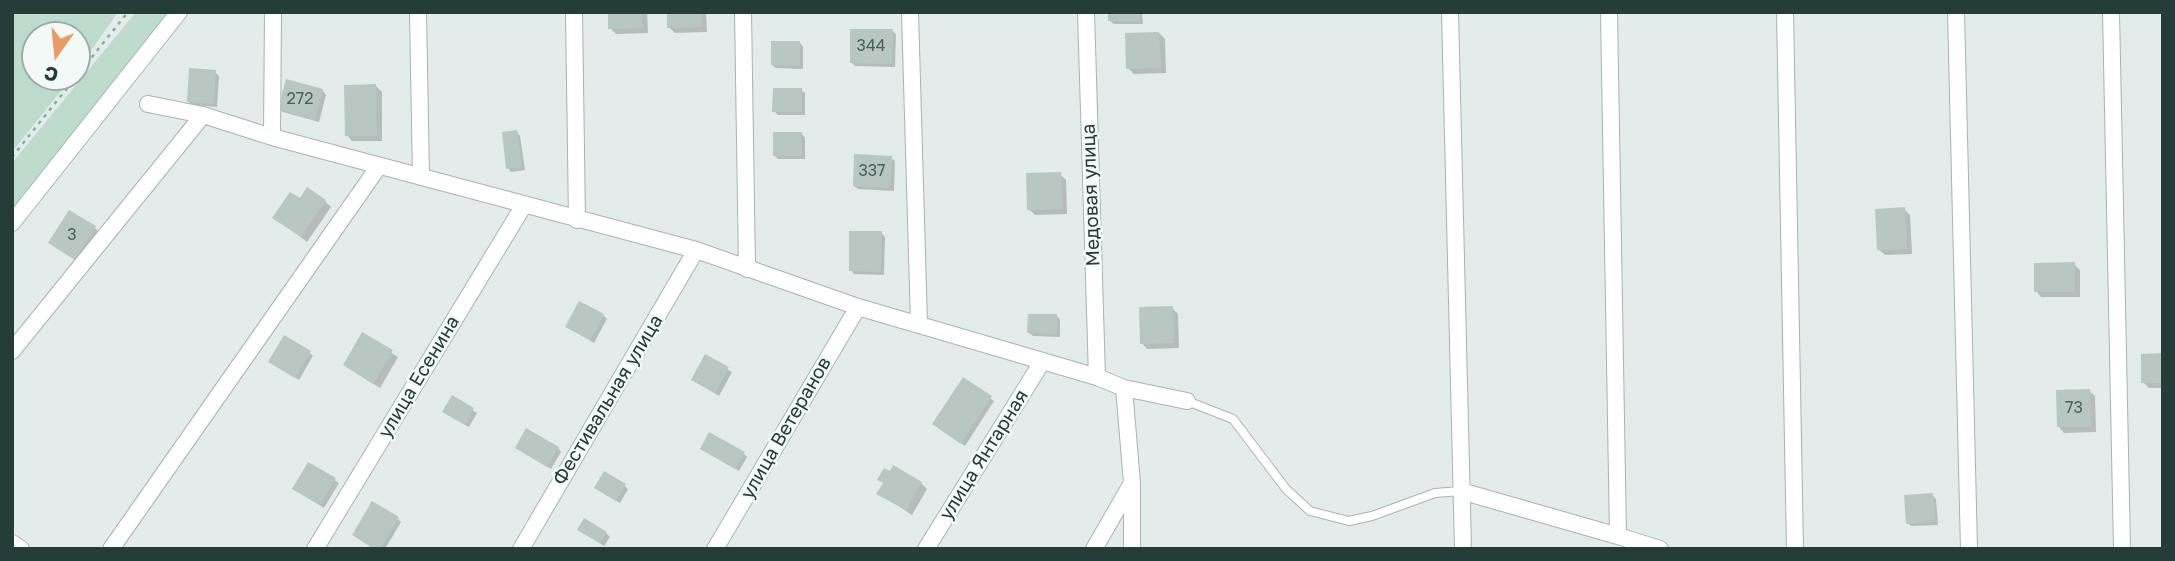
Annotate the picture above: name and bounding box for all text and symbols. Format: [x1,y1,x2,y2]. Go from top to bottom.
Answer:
north arrow [21,21,91,91]
house number: 344 [857,36,885,56]
text: С [41,62,60,88]
house number: 272 [286,89,314,109]
street label: Медовая улица [1077,123,1105,267]
house number: 337 [858,161,886,181]
house number: 3 [67,225,77,245]
street label: Фестивальная улица [548,311,668,489]
street label: улица Есенина [374,312,464,442]
street label: улица Ветеранов [736,353,836,503]
street label: улица Янтарная [935,386,1033,524]
house number: 73 [2065,398,2083,418]

